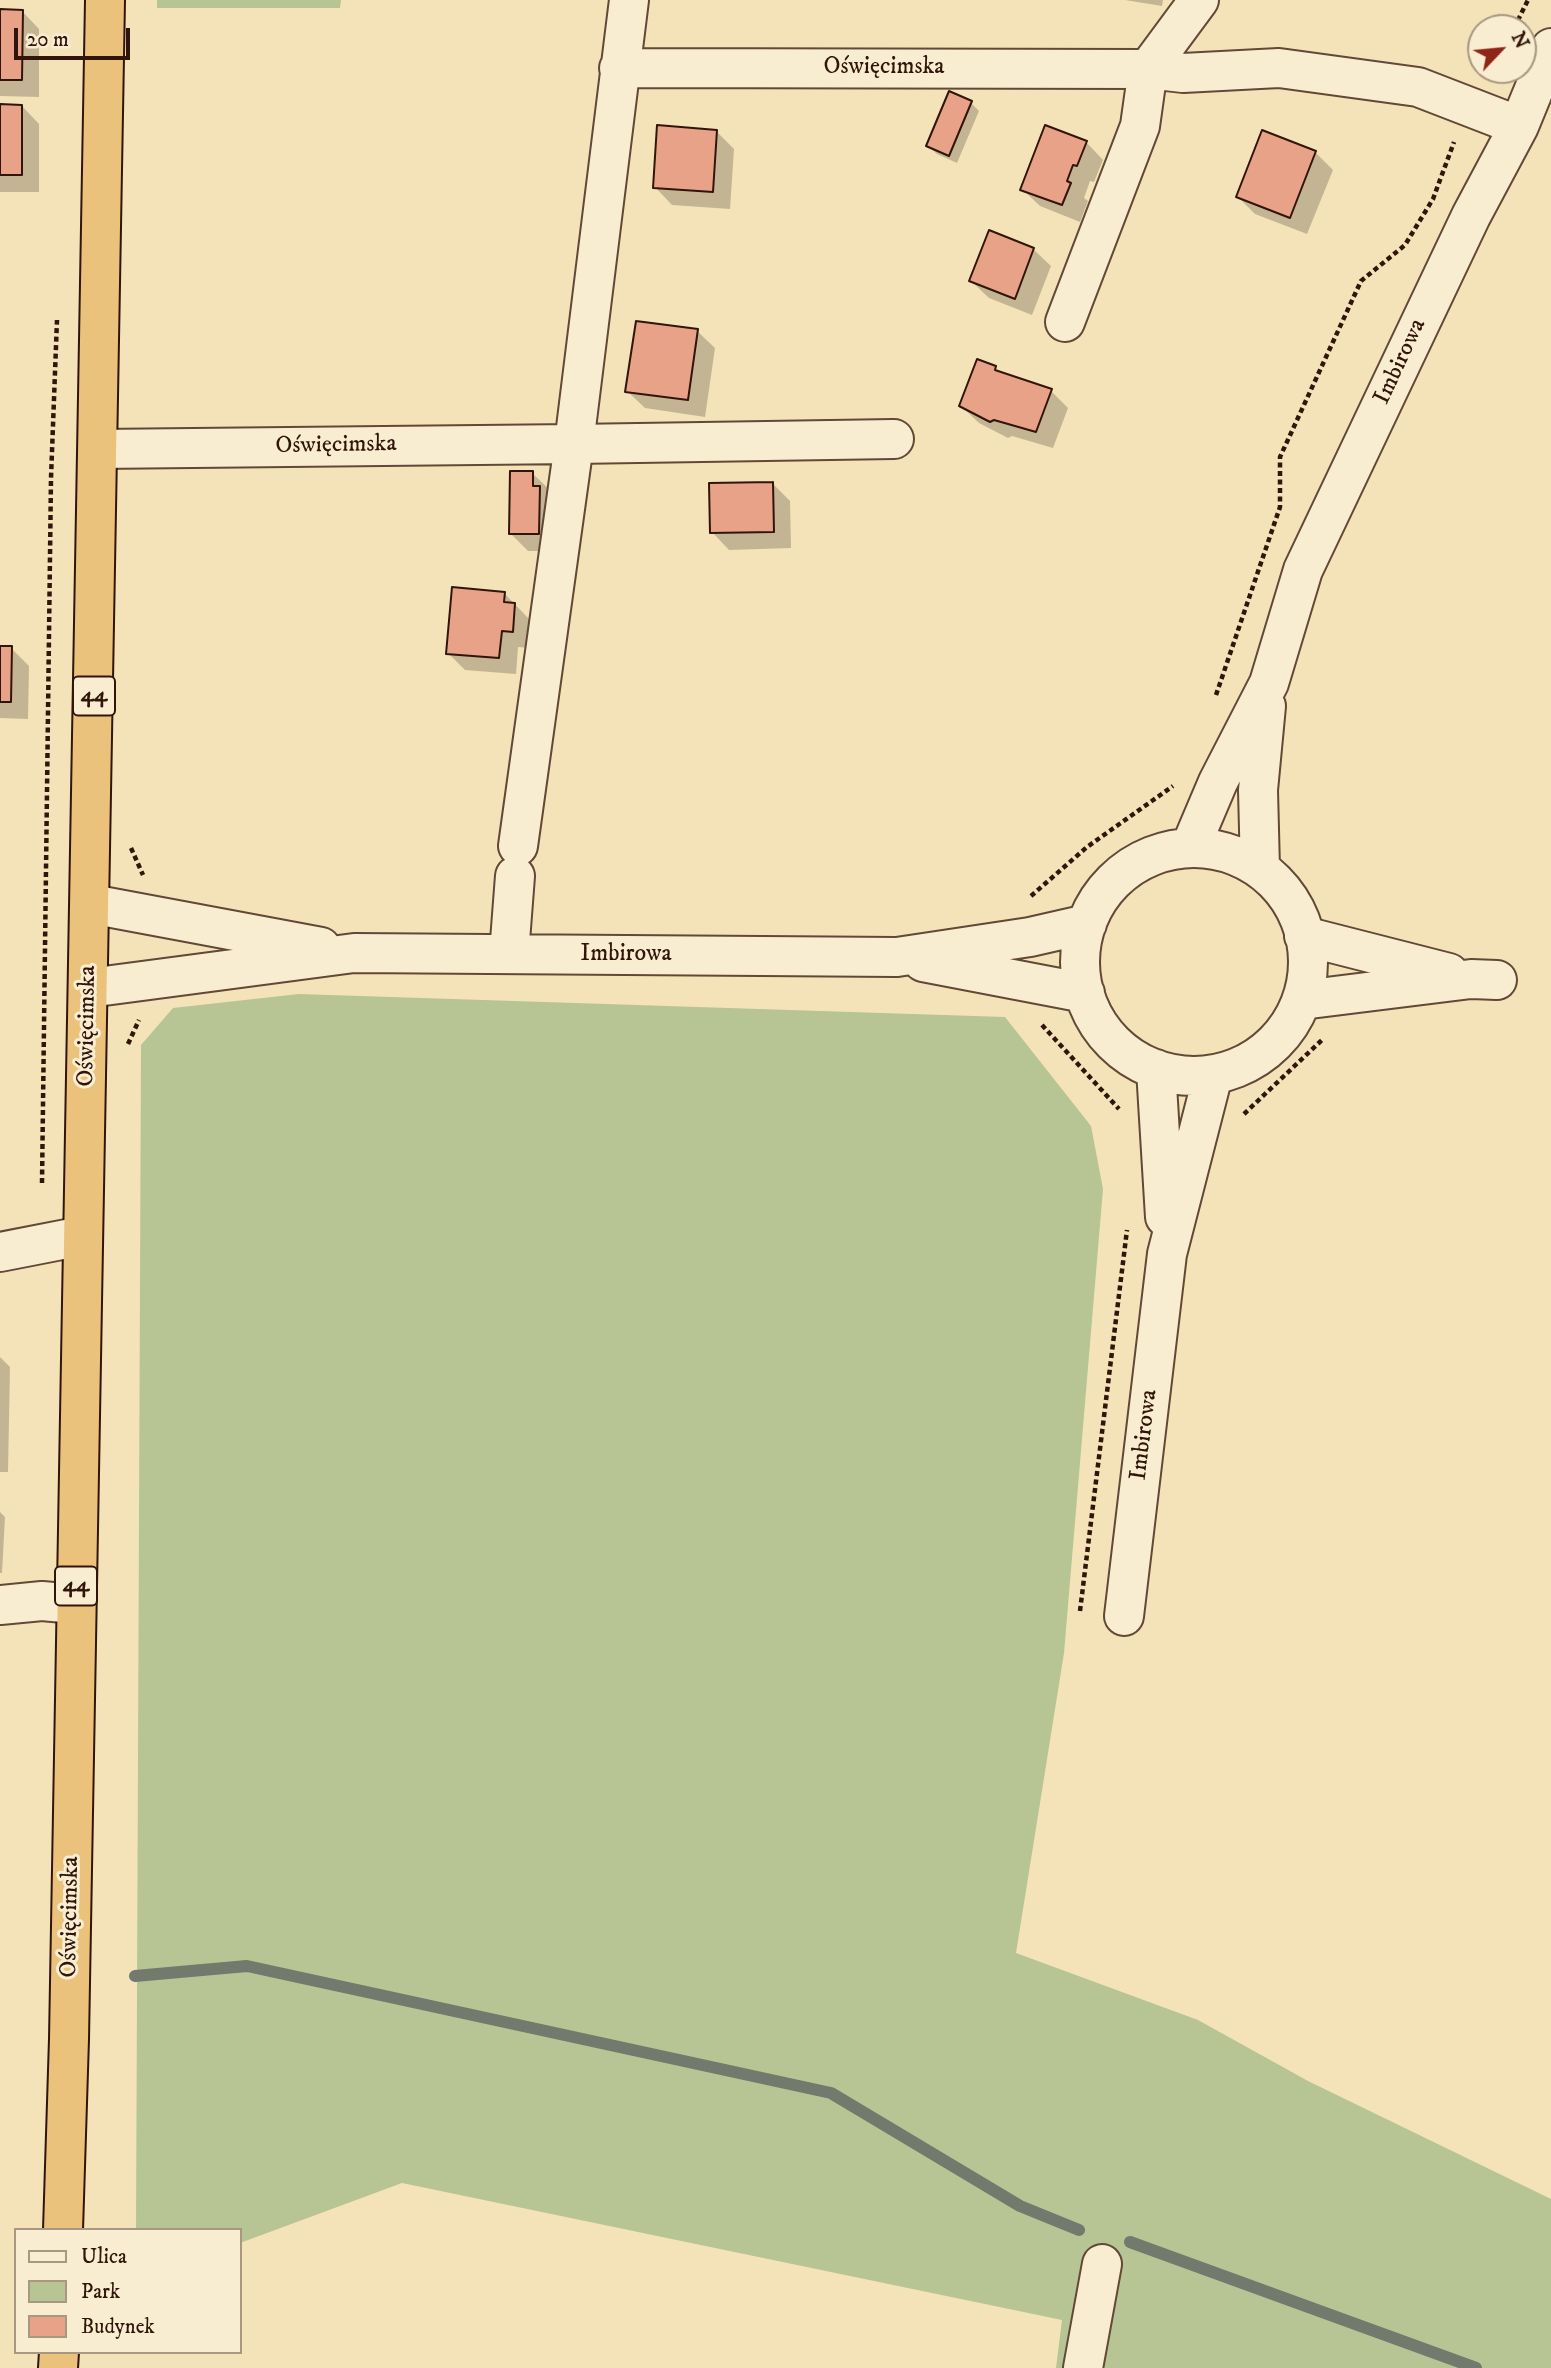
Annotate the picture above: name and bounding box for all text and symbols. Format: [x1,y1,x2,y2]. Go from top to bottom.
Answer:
scale bar [18,14,133,58]
north arrow [1467,14,1537,84]
text: 20 m [27,27,69,53]
text: N [1506,28,1533,53]
street label: Oświęcimska [823,54,945,82]
street label: Imbirowa [1369,315,1433,409]
street label: Oświęcimska [275,431,397,461]
road number: 44 [73,676,115,716]
street label: Imbirowa [580,941,672,969]
street label: Oświęcimska [73,965,103,1087]
street label: Imbirowa [1125,1388,1165,1482]
road number: 44 [55,1567,97,1606]
street label: Oświęcimska [56,1856,86,1978]
legend [14,2228,242,2354]
text: Ulica [81,2244,127,2270]
text: Park [81,2279,120,2305]
text: Budynek [81,2314,155,2340]

